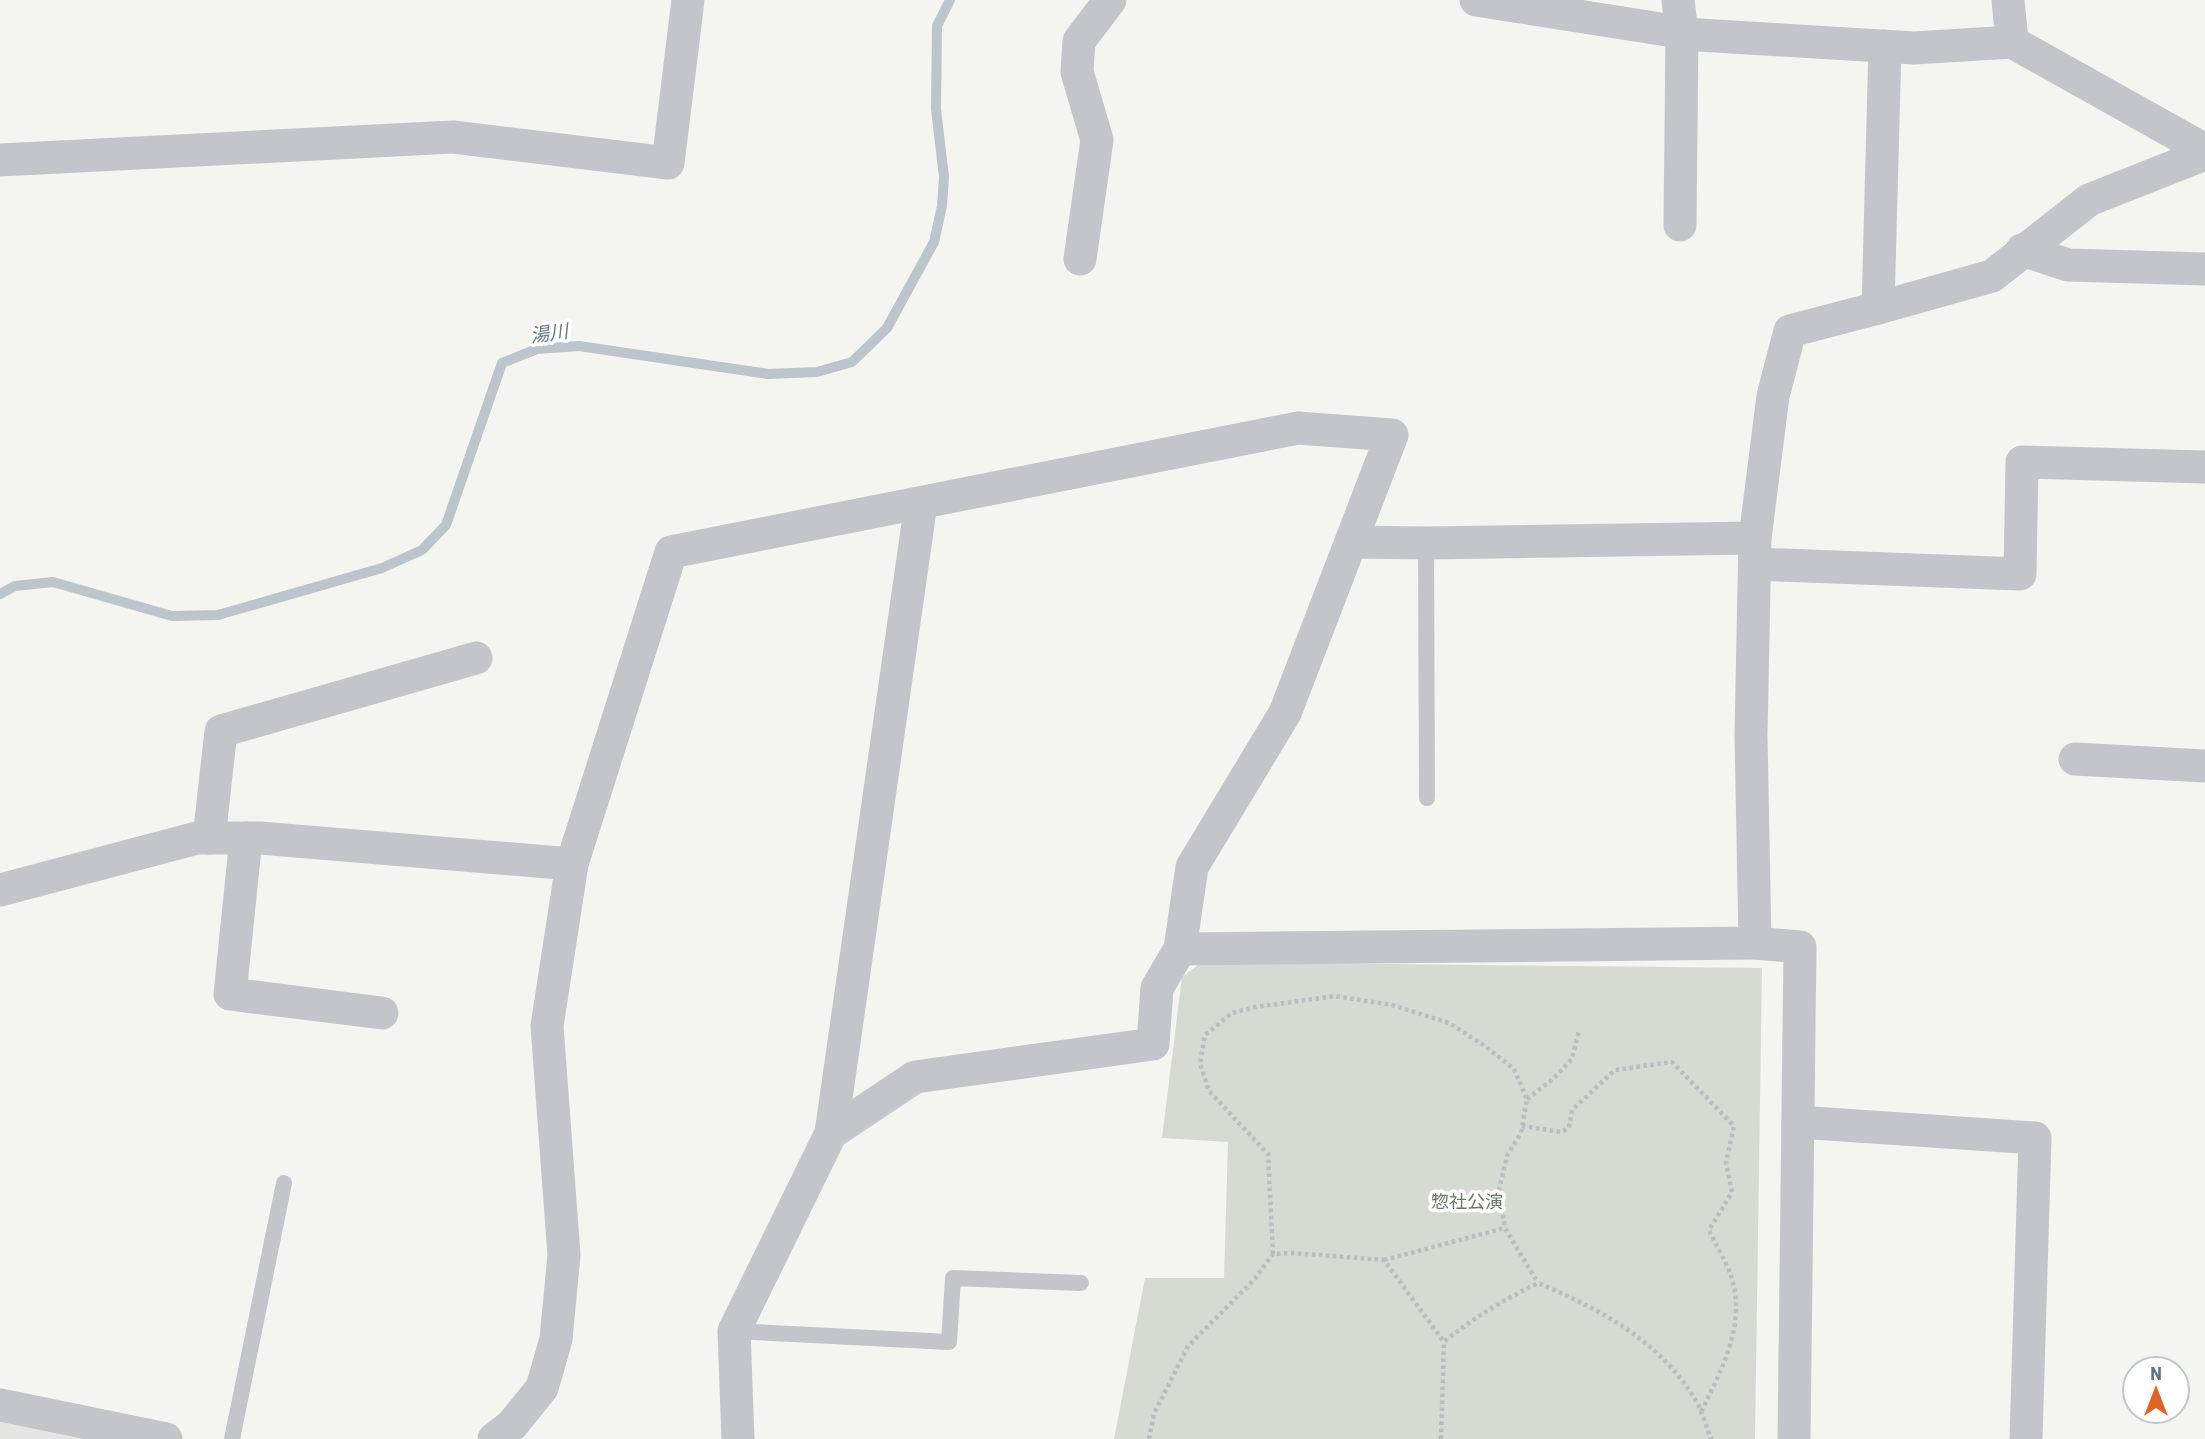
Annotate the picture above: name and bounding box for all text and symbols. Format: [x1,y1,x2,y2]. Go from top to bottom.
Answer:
water label: 湯川 [529,319,571,348]
park label: 惣社公演 [1431,1191,1503,1212]
north arrow [2121,1355,2191,1425]
text: N [2150,1362,2162,1385]

